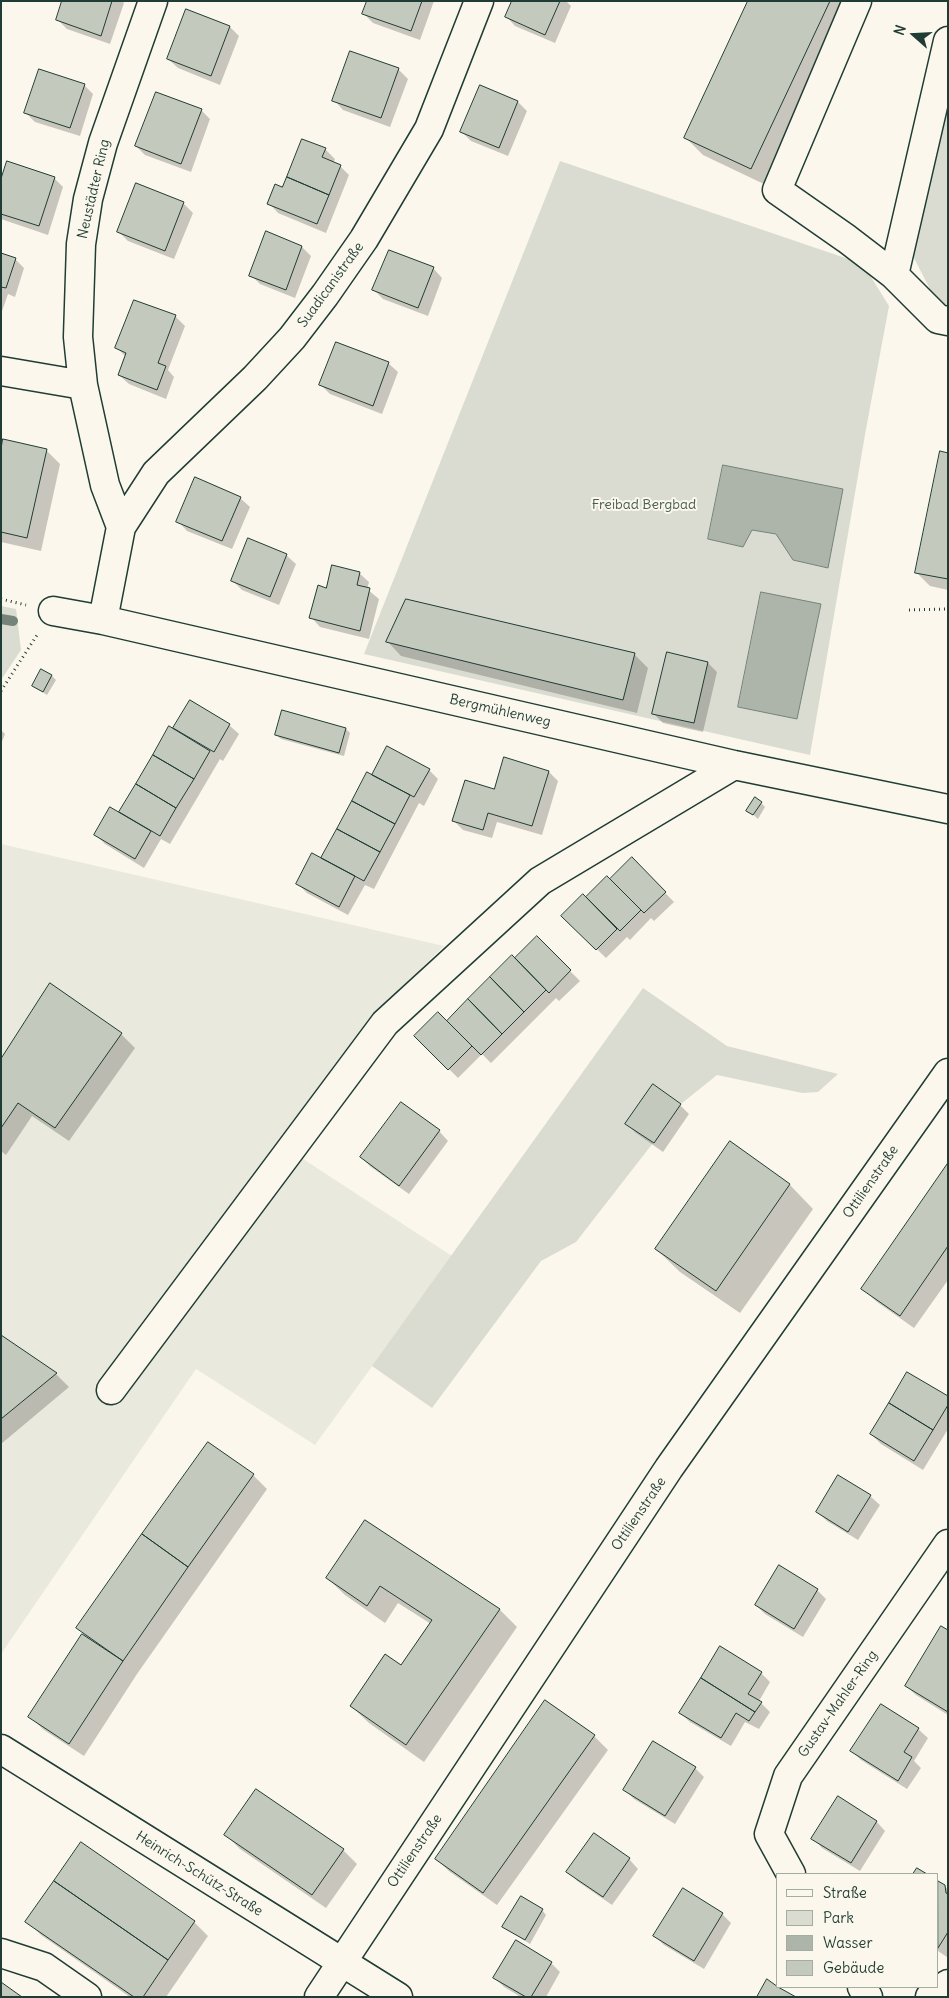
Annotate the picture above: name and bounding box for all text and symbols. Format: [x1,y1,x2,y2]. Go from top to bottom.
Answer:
north arrow [889,10,939,60]
text: N [890,23,910,38]
street label: Neustädter Ring [74,138,114,240]
street label: Suadicanistraße [294,239,368,331]
park label: Freibad Bergbad [592,497,696,513]
street label: Bergmühlenweg [448,691,552,731]
street label: Ottilienstraße [840,1142,902,1222]
street label: Ottilienstraße [608,1474,670,1554]
street label: Gustav-Mahler-Ring [795,1647,881,1761]
street label: Ottilienstraße [384,1811,446,1891]
street label: Heinrich-Schütz-Straße [132,1828,266,1920]
legend [776,1873,939,1988]
text: Straße [823,1883,867,1902]
text: Park [823,1908,854,1927]
text: Wasser [823,1933,873,1952]
text: Gebäude [823,1958,884,1977]

